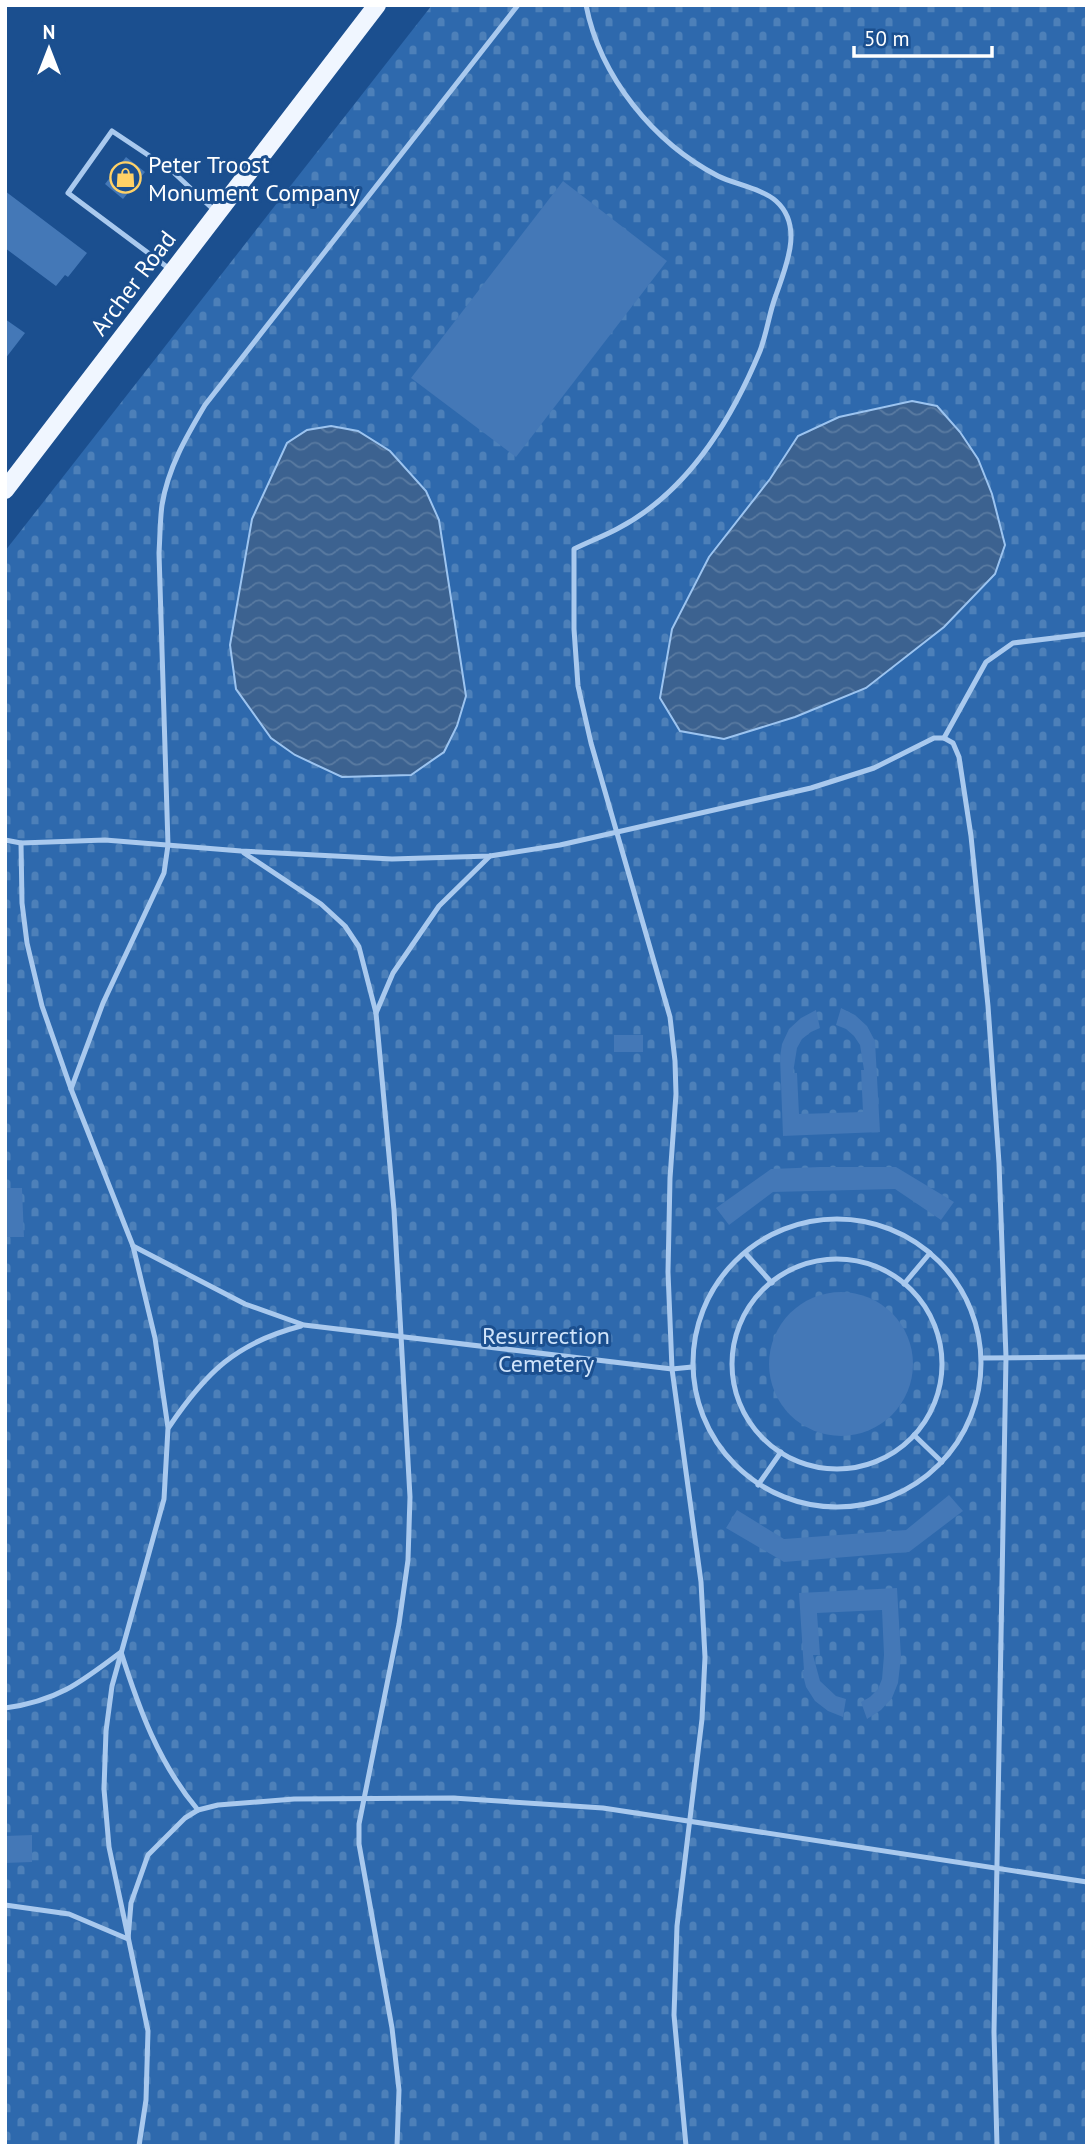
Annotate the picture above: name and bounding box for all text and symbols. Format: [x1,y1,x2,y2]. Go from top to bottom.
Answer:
north arrow [14,14,84,84]
scale bar [854,14,992,58]
text: N [43,20,55,44]
text: 50 m [864,25,910,52]
place label: Peter Troost Monument Company [148,149,360,208]
shop icon: Peter Troost Monument Company [108,161,142,195]
street label: Archer Road [83,224,183,342]
park label: Resurrection Cemetery [482,1320,610,1379]

